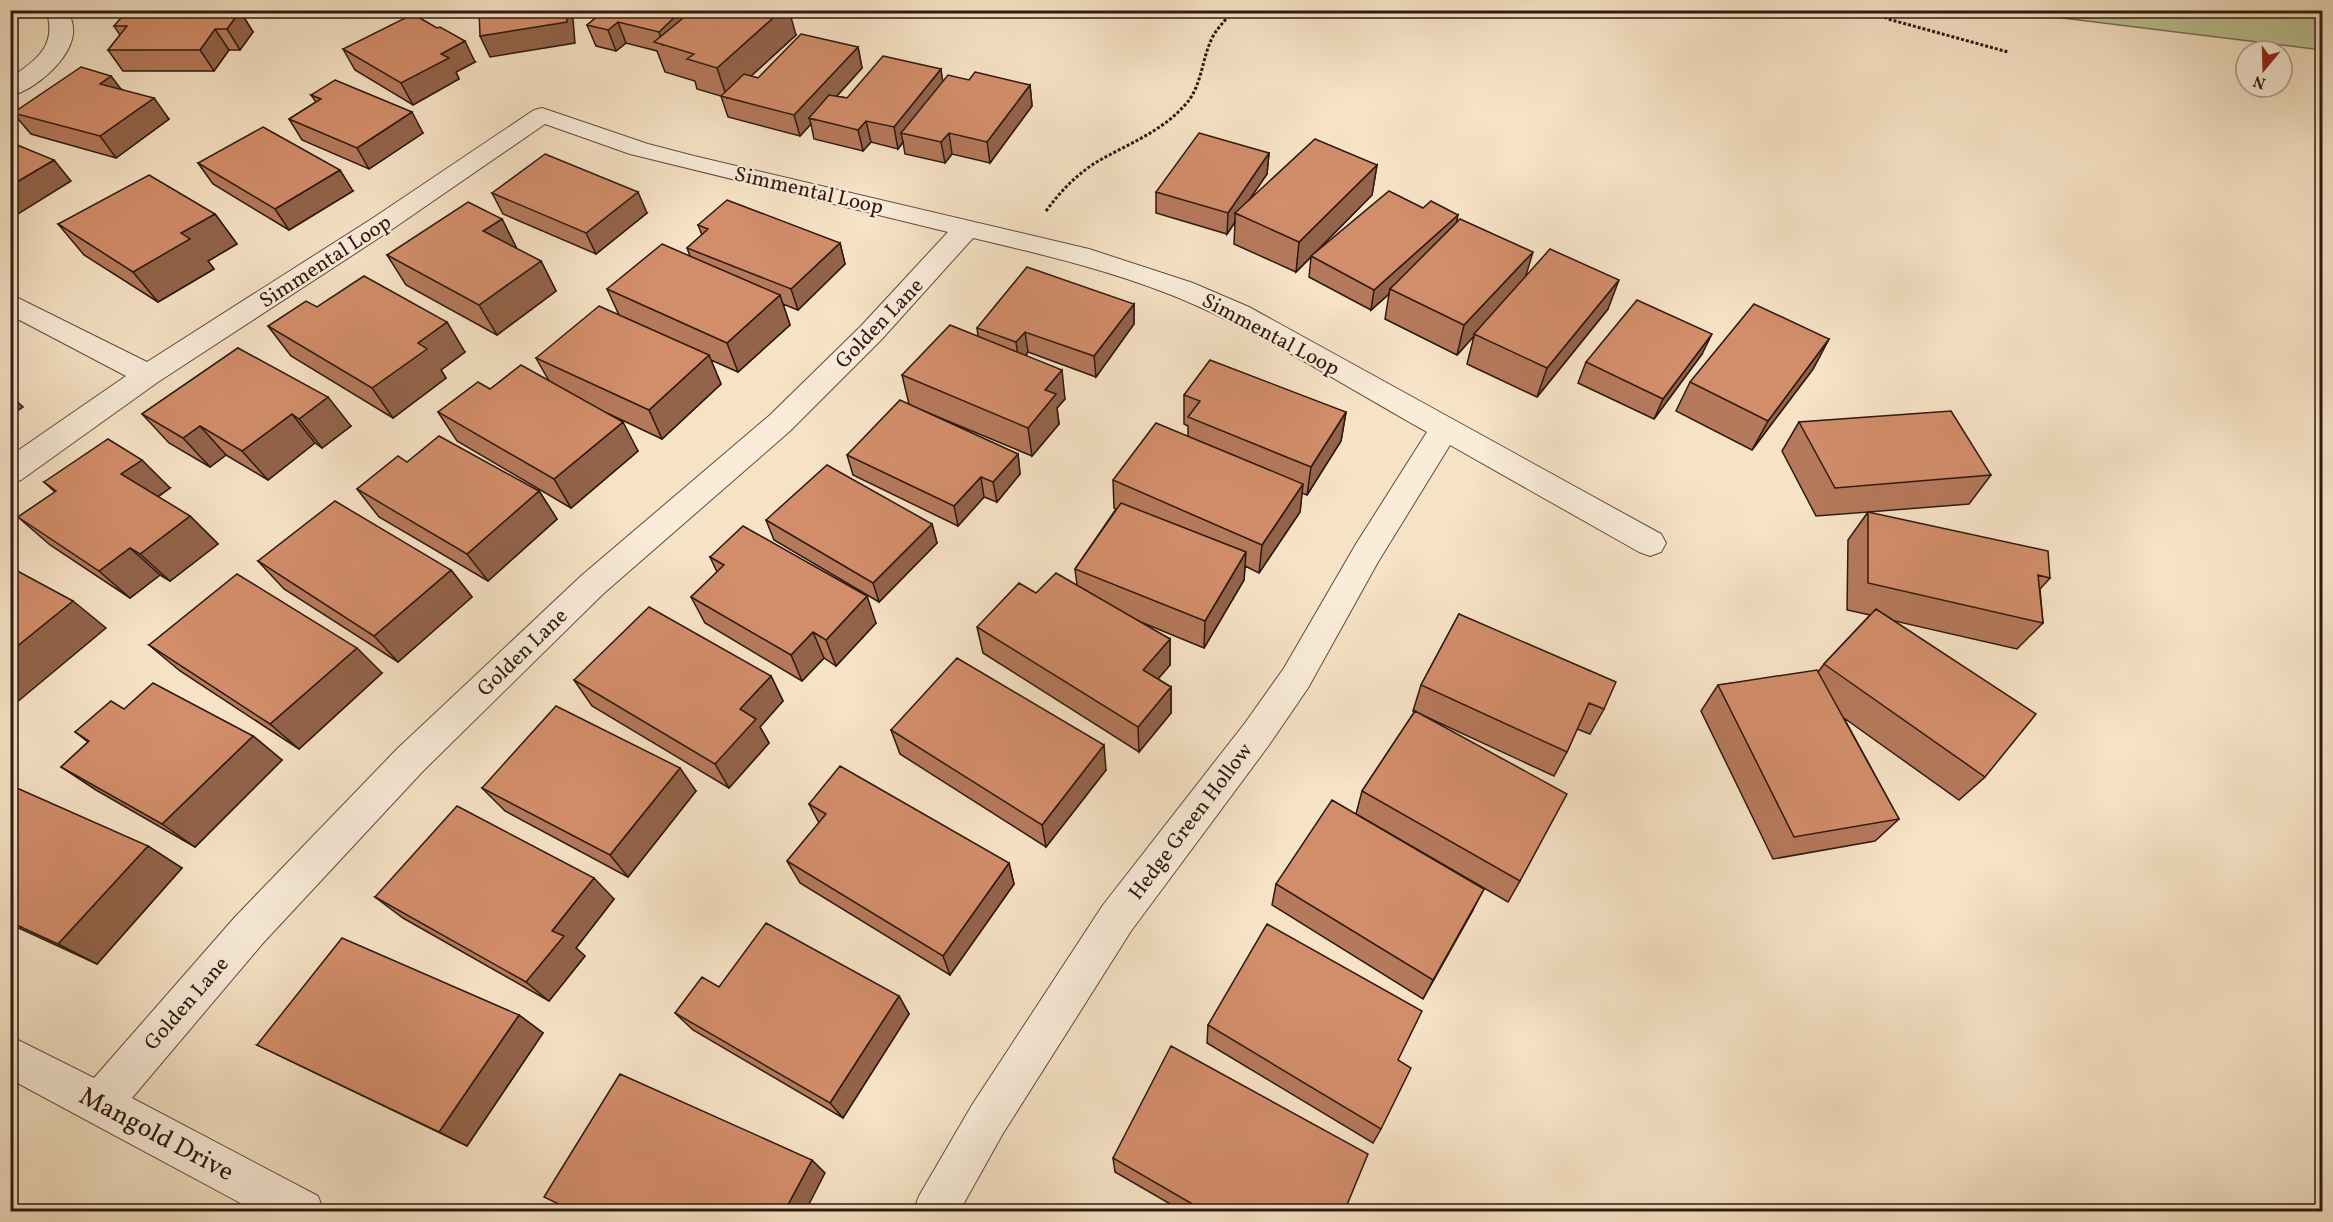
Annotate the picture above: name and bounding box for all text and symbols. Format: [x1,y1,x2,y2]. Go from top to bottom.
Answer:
north arrow [2234,39,2294,99]
text: N [2250,69,2269,94]
street label: Simmental Loop [731,160,886,223]
street label: Simmental Loop [254,209,397,316]
street label: Golden Lane [829,272,931,376]
street label: Simmental Loop [1196,287,1344,384]
street label: Golden Lane [471,602,575,704]
street label: Hedge Green Hollow [1122,737,1260,906]
street label: Golden Lane [138,951,236,1057]
street label: Mangold Drive [72,1079,240,1191]

